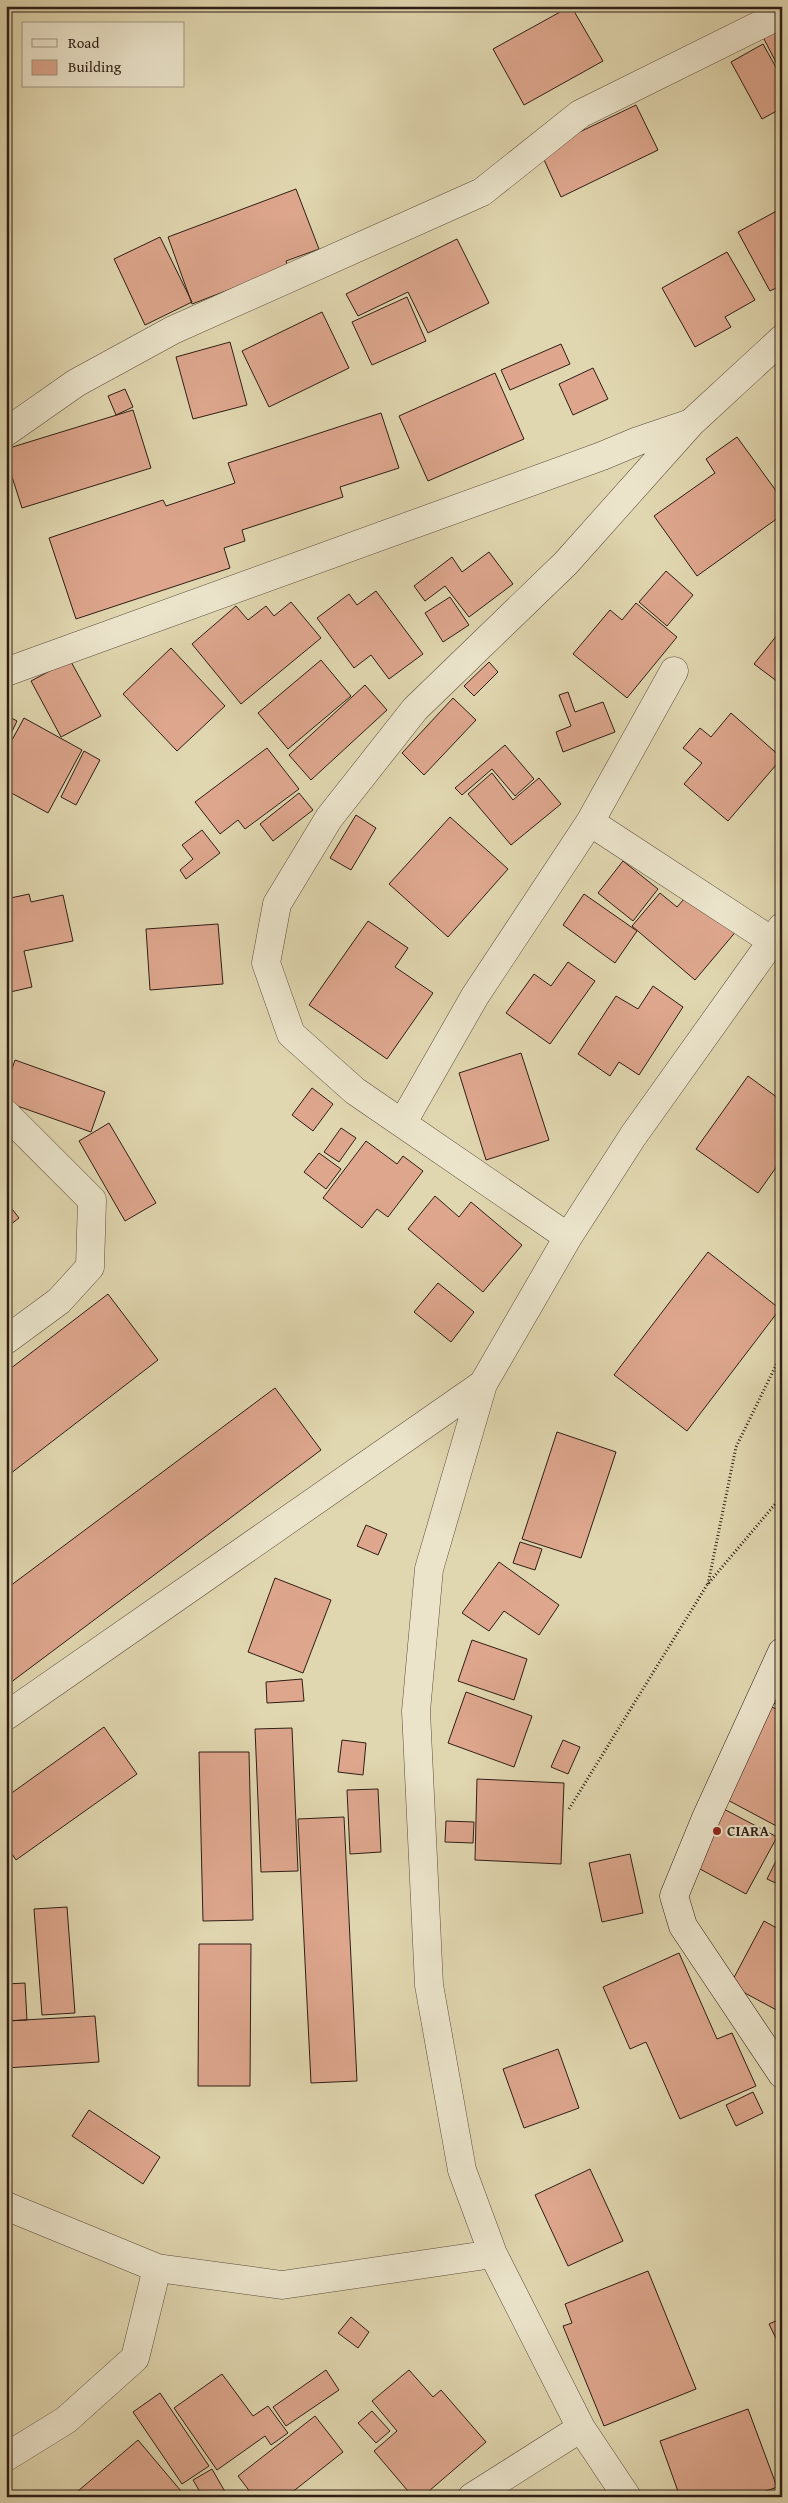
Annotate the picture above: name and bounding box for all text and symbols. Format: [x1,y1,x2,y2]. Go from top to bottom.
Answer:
legend [22,22,185,88]
text: Road [68,32,99,53]
text: Building [68,56,122,77]
place label: CIARA [727,1820,769,1841]
marker: CIARA [711,1825,723,1837]

